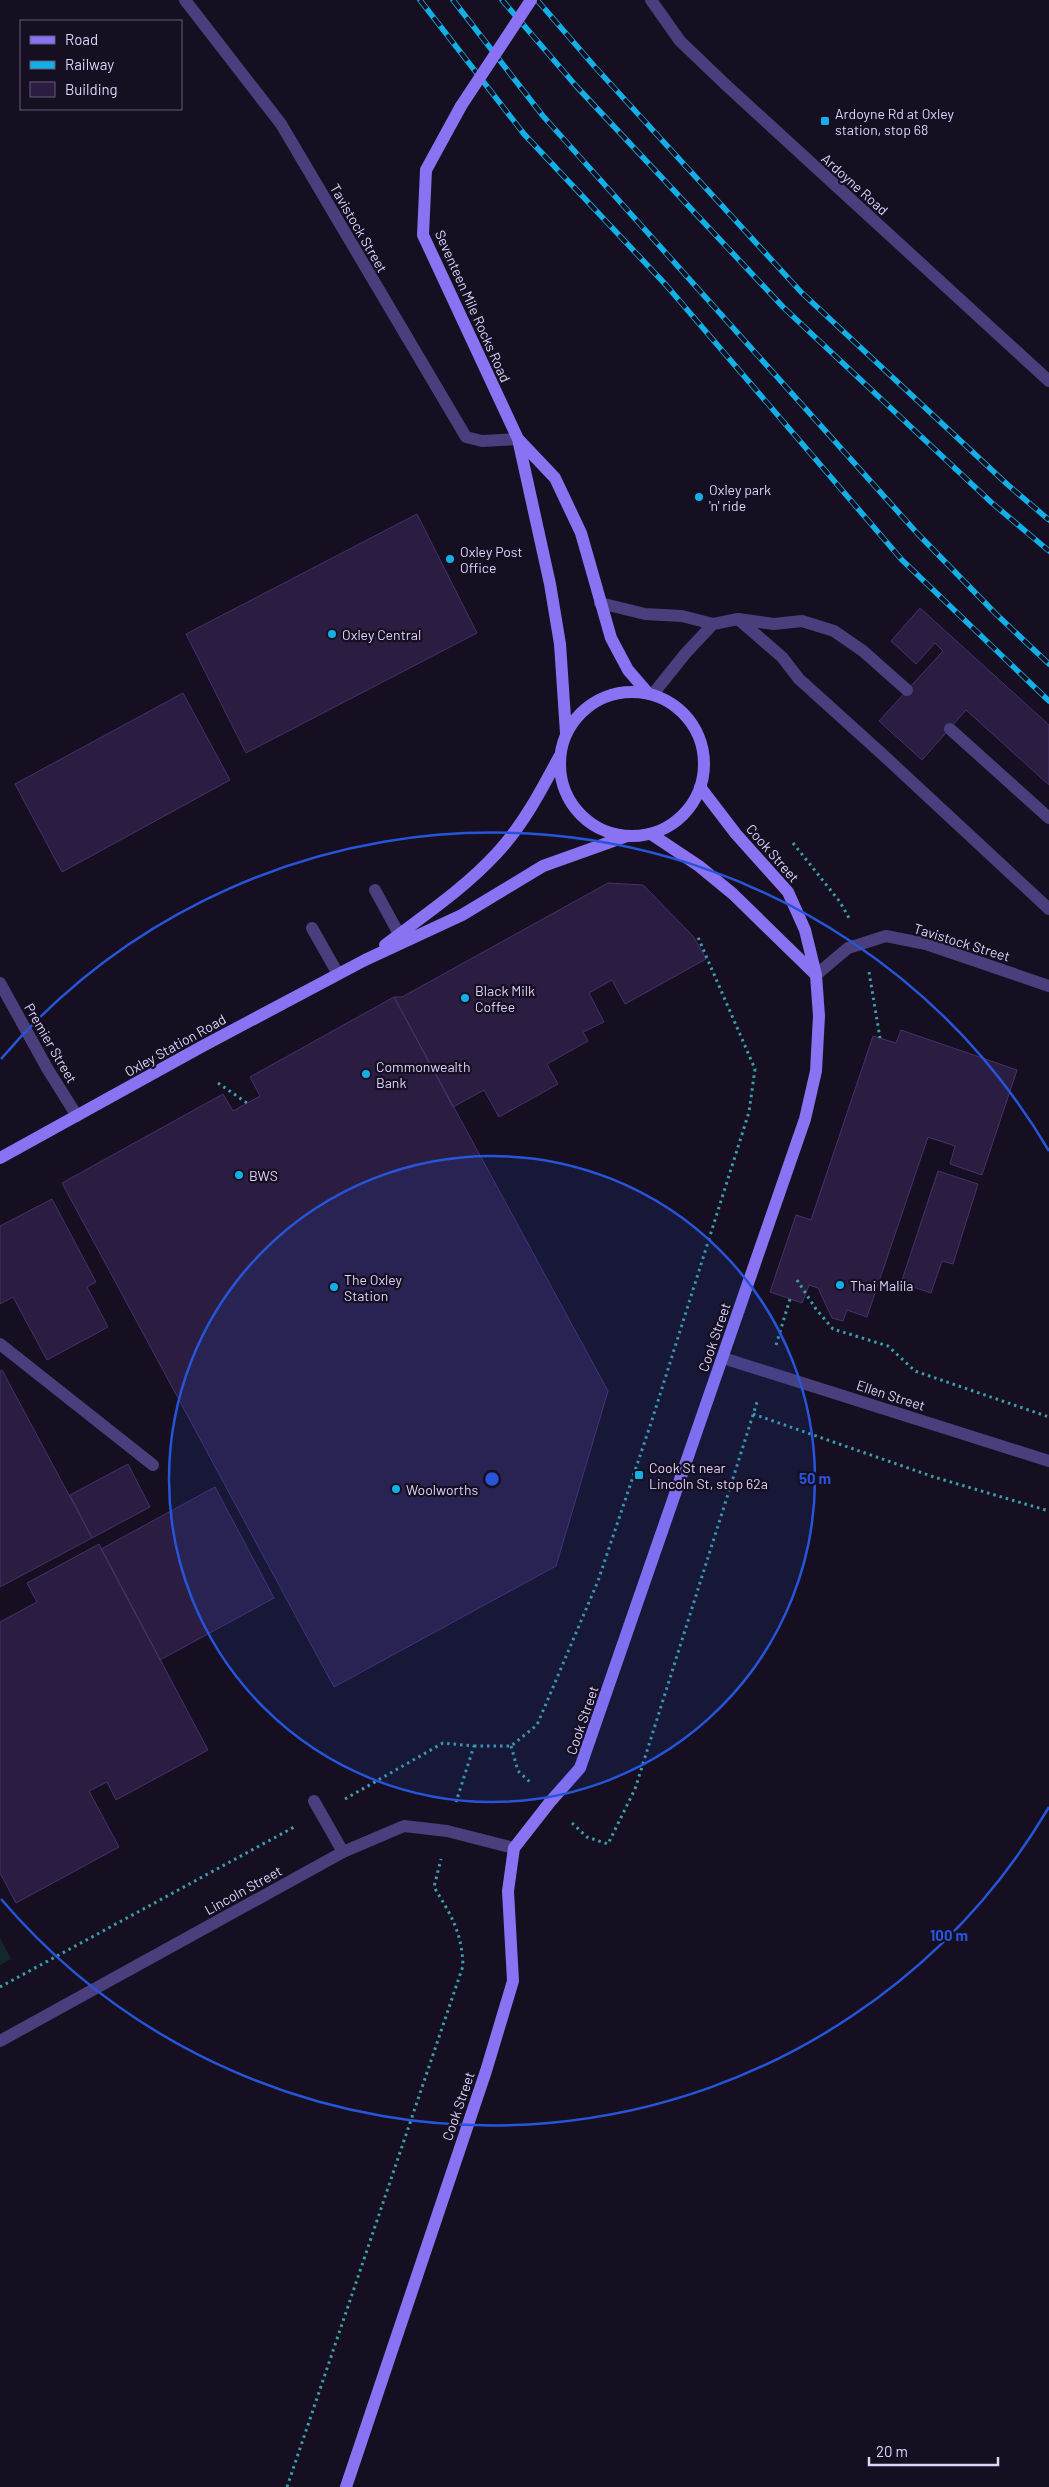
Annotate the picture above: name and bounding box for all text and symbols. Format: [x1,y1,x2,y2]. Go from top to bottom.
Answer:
legend [20,20,182,110]
text: Road [65,30,98,48]
text: Railway [65,55,114,73]
text: Building [65,80,118,98]
place label: Ardoyne Rd at Oxley station, stop 68 [835,105,955,138]
marker: Ardoyne Rd at Oxley station, stop 68 [819,115,831,127]
street label: Ardoyne Road [818,150,892,218]
street label: Tavistock Street [327,181,391,275]
street label: Seventeen Mile Rocks Road [432,227,514,385]
place label: Oxley park 'n' ride [709,481,771,514]
marker: Oxley park 'n' ride [693,491,705,503]
place label: Oxley Post Office [460,543,523,576]
marker: Oxley Post Office [444,553,456,565]
place label: Oxley Central [342,626,421,643]
marker: Oxley Central [326,628,338,640]
street label: Cook Street [743,820,803,886]
street label: Tavistock Street [912,919,1012,965]
place label: Black Milk Coffee [475,982,535,1015]
marker: Black Milk Coffee [459,992,471,1004]
street label: Premier Street [21,1000,81,1086]
street label: Oxley Station Road [121,1010,229,1080]
place label: Commonwealth Bank [376,1058,471,1091]
marker: Commonwealth Bank [360,1068,372,1080]
place label: BWS [249,1167,278,1184]
marker: BWS [233,1169,245,1181]
place label: The Oxley Station [344,1271,403,1304]
place label: Thai Malila [850,1277,913,1294]
marker: Thai Malila [834,1279,846,1291]
marker: The Oxley Station [328,1281,340,1293]
street label: Cook Street [694,1300,734,1374]
street label: Ellen Street [855,1376,927,1414]
place label: Cook St near Lincoln St, stop 62a [649,1459,768,1492]
marker: Cook St near Lincoln St, stop 62a [633,1469,645,1481]
text: 50 m [799,1469,831,1487]
centre of rings [483,1470,501,1488]
place label: Woolworths [406,1481,479,1498]
marker: Woolworths [390,1483,402,1495]
street label: Cook Street [562,1683,602,1757]
street label: Lincoln Street [201,1862,285,1918]
text: 100 m [930,1926,968,1944]
street label: Cook Street [438,2069,478,2143]
scale bar [869,2434,998,2466]
text: 20 m [876,2442,908,2460]

